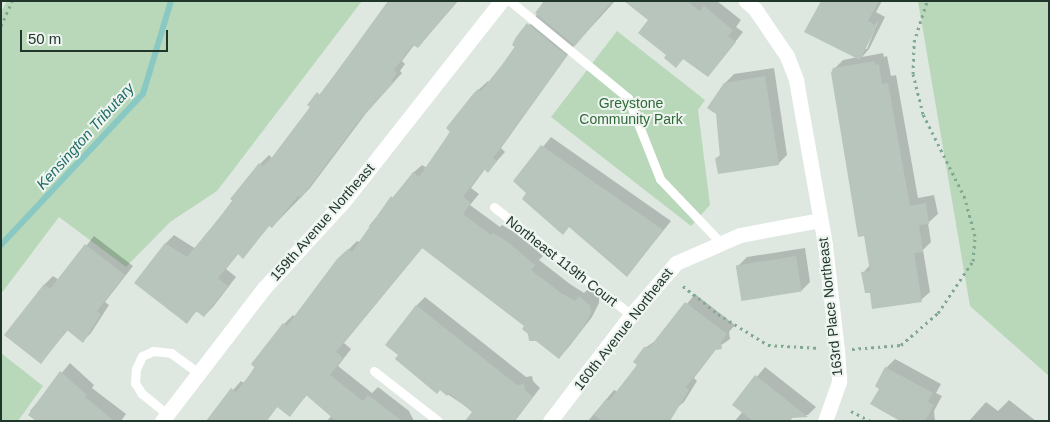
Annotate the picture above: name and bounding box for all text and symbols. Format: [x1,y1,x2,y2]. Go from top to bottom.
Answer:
scale bar [22,20,170,52]
text: 50 m [28,30,61,47]
water label: Kensington Tributary [32,79,138,193]
park label: Greystone Community Park [579,95,683,128]
street label: 159th Avenue Northeast [266,160,378,284]
street label: Northeast 119th Court [503,212,621,310]
street label: 163rd Place Northeast [814,237,846,377]
street label: 160th Avenue Northeast [570,264,676,394]

